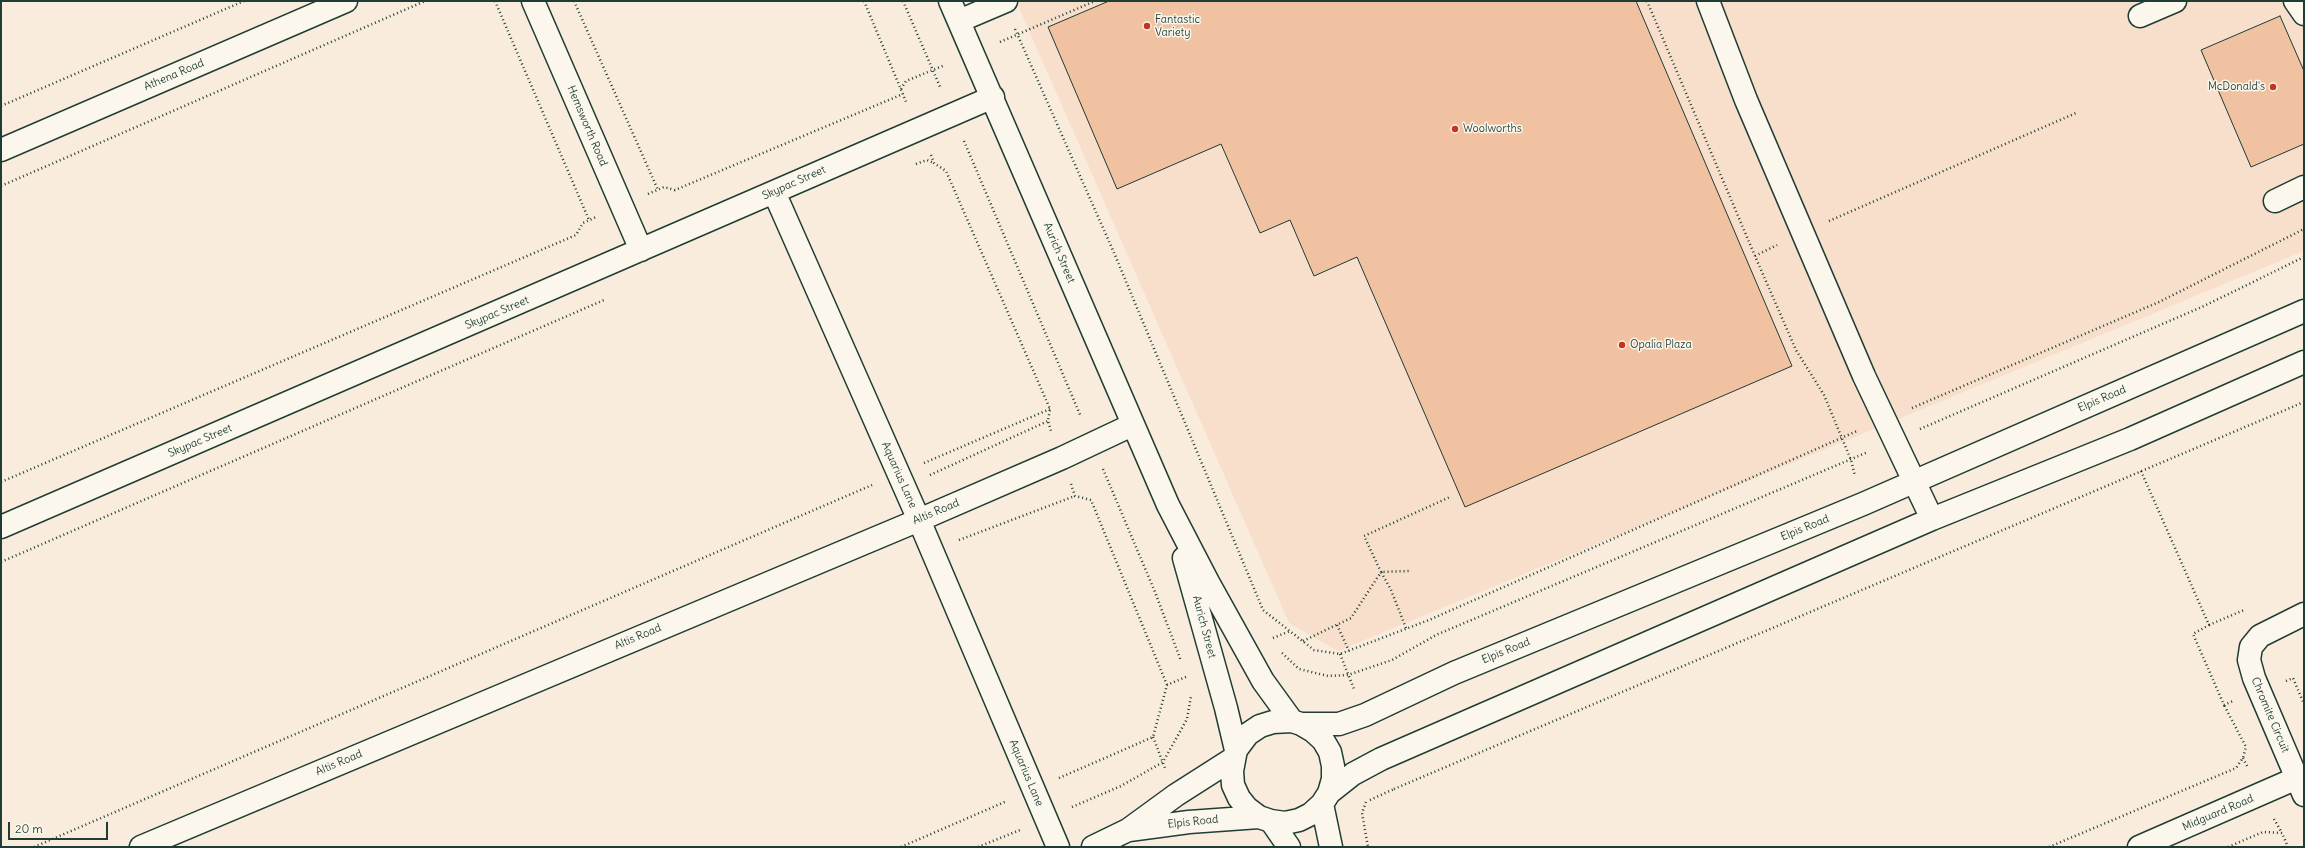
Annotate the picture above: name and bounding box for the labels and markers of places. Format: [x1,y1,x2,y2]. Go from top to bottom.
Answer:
place label: Fantastic Variety [1155,13,1200,39]
marker: Fantastic Variety [1142,21,1152,31]
place label: McDonald's [2208,80,2265,94]
marker: McDonald's [2268,82,2278,92]
place label: Woolworths [1463,122,1522,136]
marker: Woolworths [1450,124,1460,134]
place label: Opalia Plaza [1630,338,1692,352]
marker: Opalia Plaza [1617,340,1627,350]

